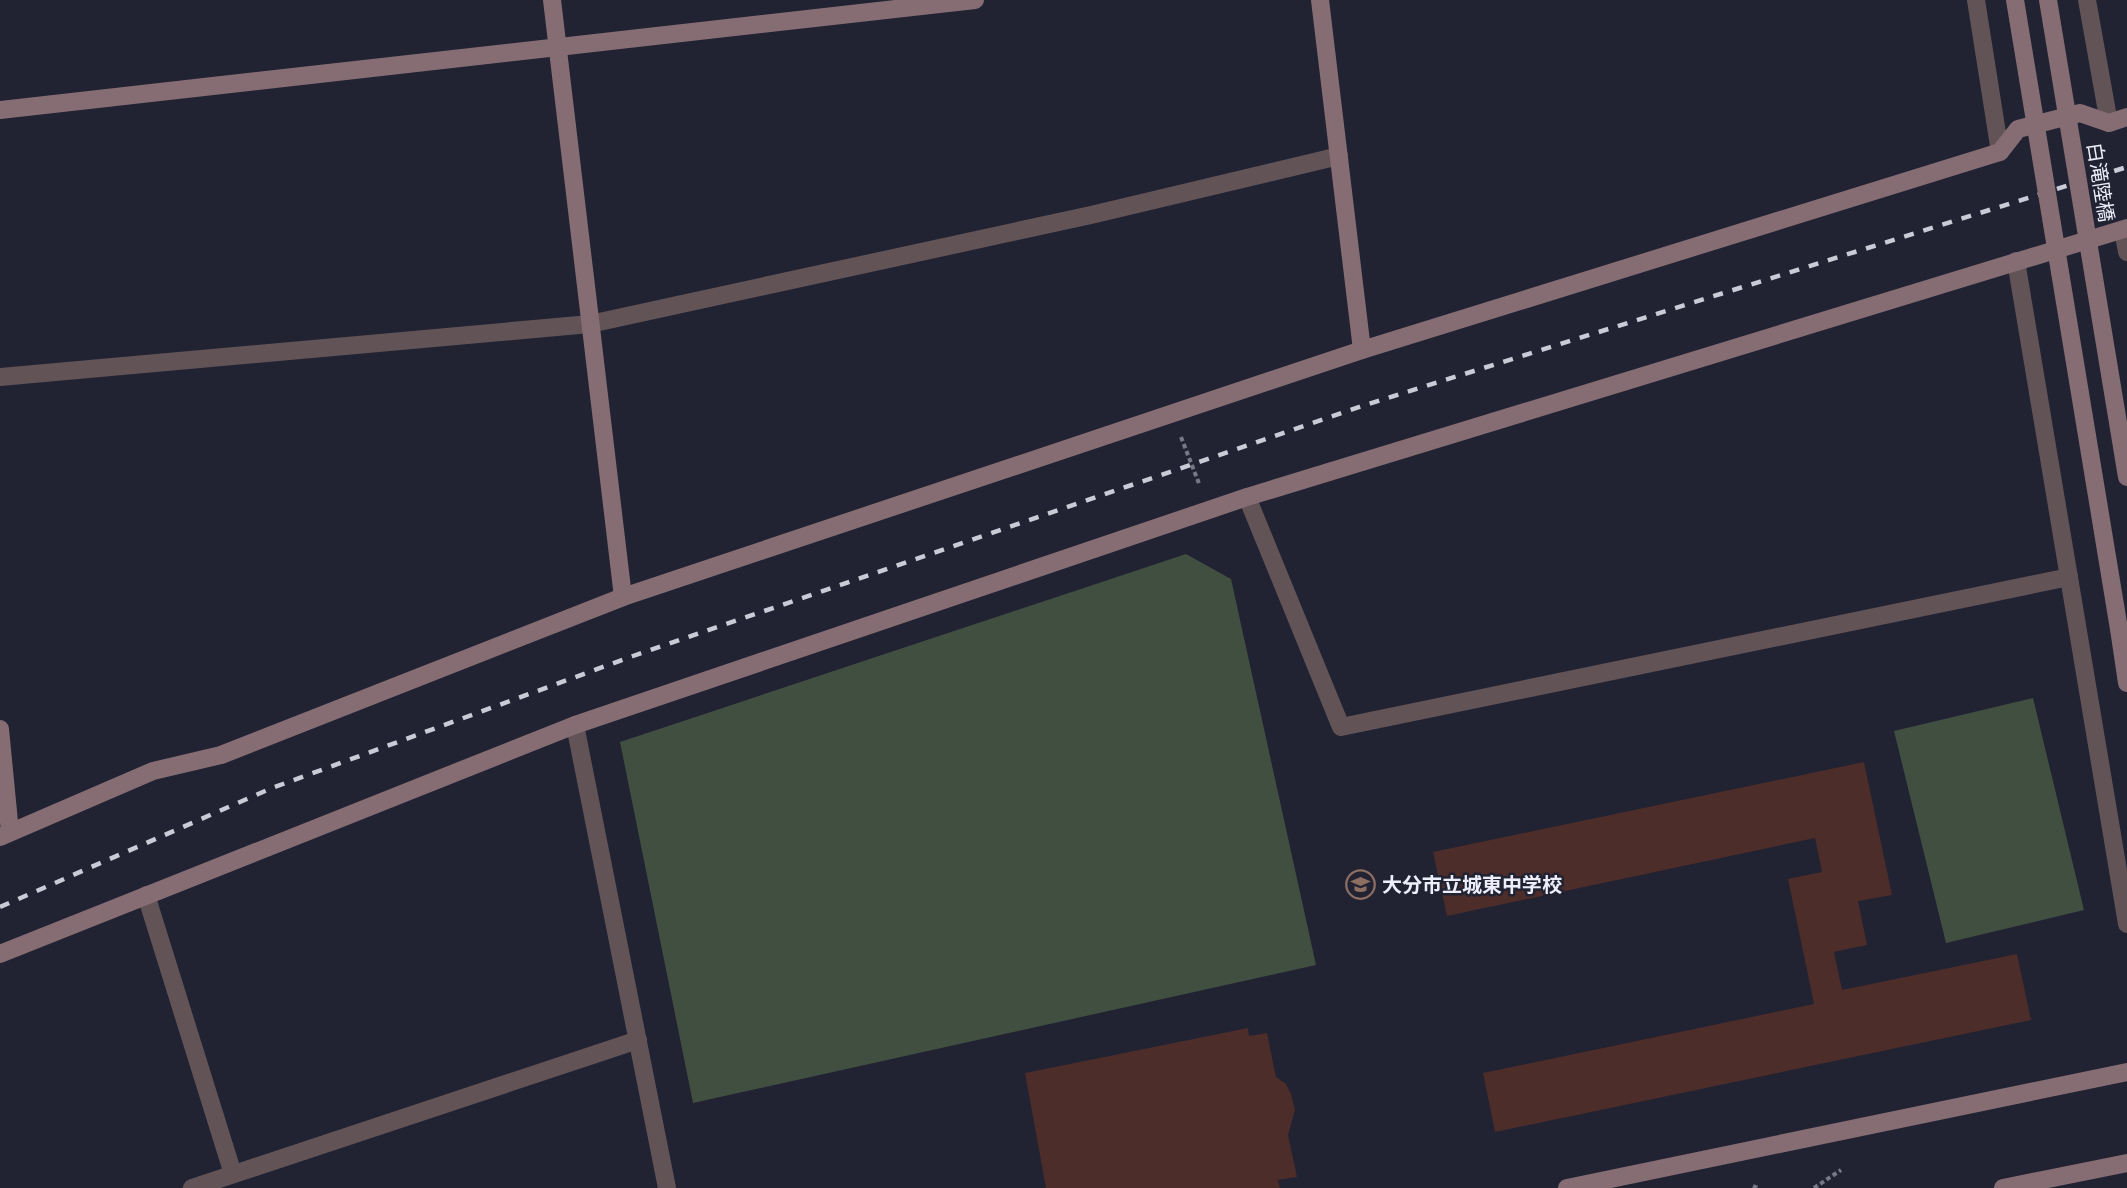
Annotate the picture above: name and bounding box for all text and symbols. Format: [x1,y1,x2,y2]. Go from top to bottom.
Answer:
street label: 白滝陸橋 [2081,140,2121,224]
school or university icon: 大分市立城東中学校 [1345,868,1377,900]
place label: 大分市立城東中学校 [1382,871,1562,898]

